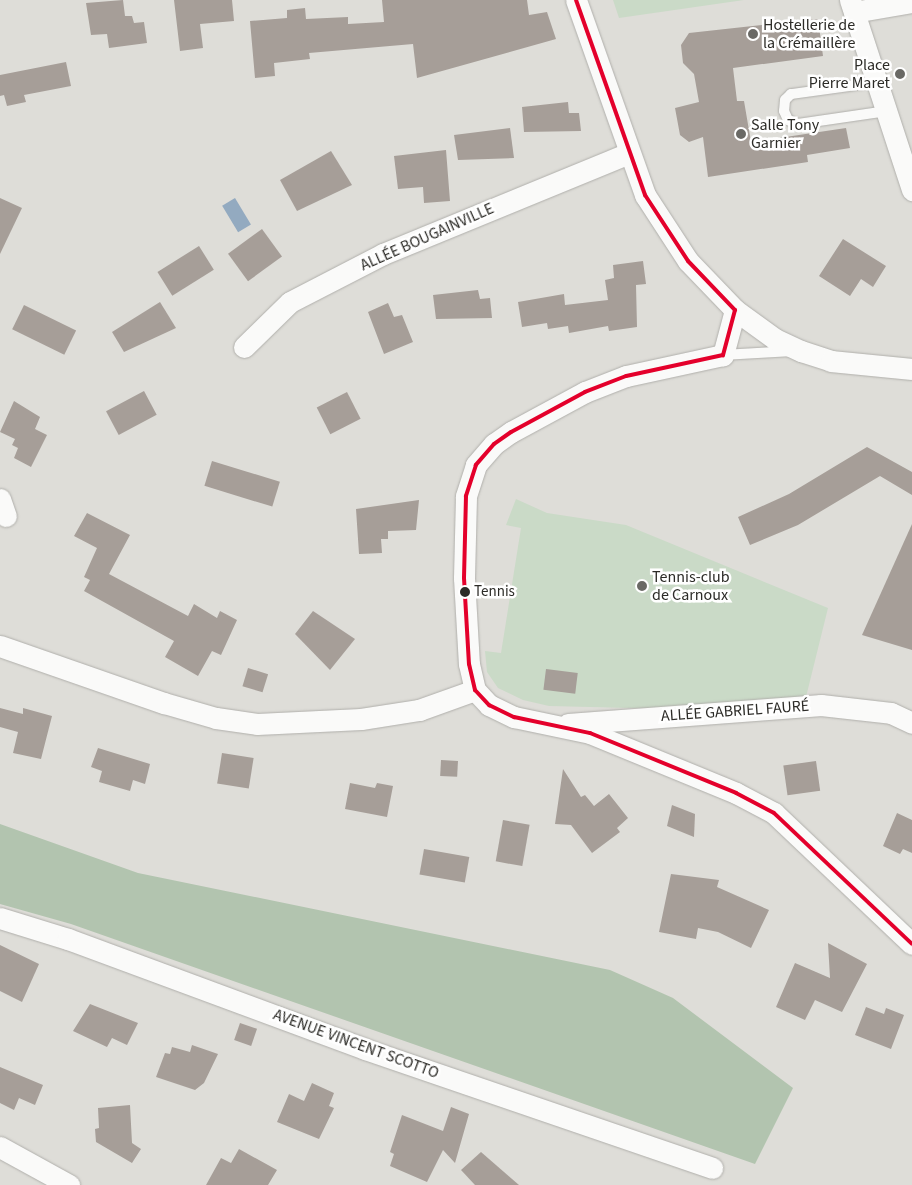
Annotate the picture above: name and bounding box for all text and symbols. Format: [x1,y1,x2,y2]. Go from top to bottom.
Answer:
place label: Hostellerie de la Crémaillère [763,15,855,53]
marker: Hostellerie de la Crémaillère [747,28,759,40]
place label: Place Pierre Maret [809,55,890,93]
marker: Place Pierre Maret [894,68,906,80]
place label: Salle Tony Garnier [751,115,819,153]
marker: Salle Tony Garnier [735,128,747,140]
street label: ALLÉE BOUGAINVILLE [357,199,497,275]
place label: Tennis-club de Carnoux [652,567,730,605]
marker: Tennis-club de Carnoux [636,580,648,592]
place label: Tennis [474,583,515,601]
marker: Tennis [460,587,470,597]
street label: ALLÉE GABRIEL FAURÉ [660,696,810,726]
street label: AVENUE VINCENT SCOTTO [271,1005,441,1083]

